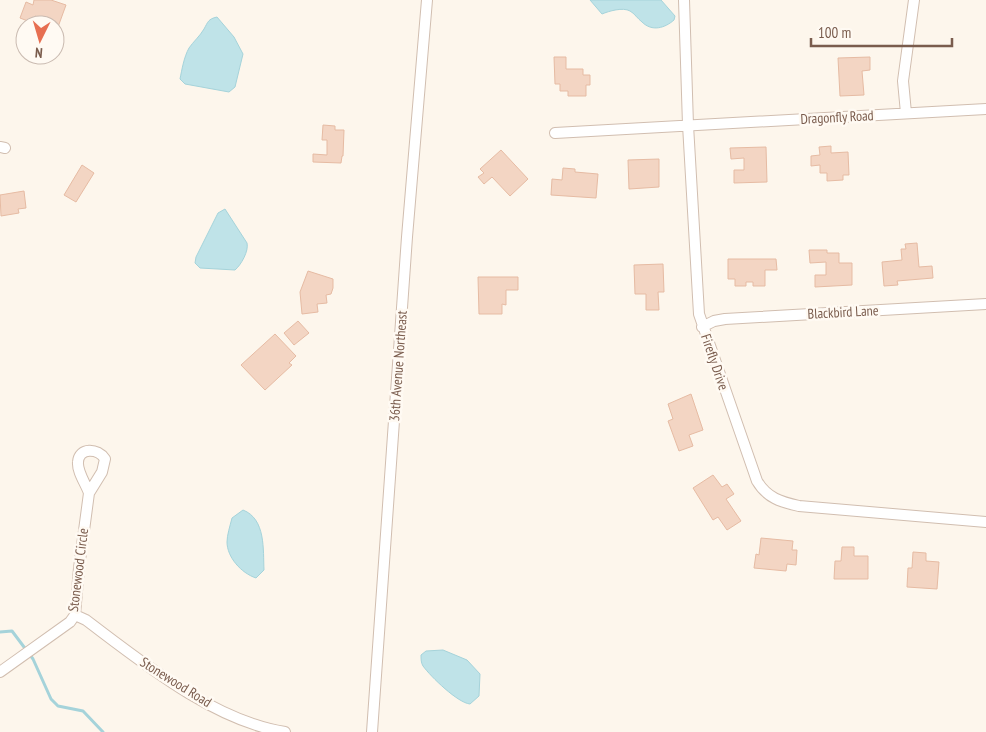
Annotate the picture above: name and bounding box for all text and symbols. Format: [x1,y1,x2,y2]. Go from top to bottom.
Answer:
north arrow [15,15,65,65]
scale bar [811,15,952,47]
text: 100 m [818,23,851,42]
text: N [34,44,43,62]
street label: Dragonfly Road [800,106,874,128]
street label: Blackbird Lane [807,301,879,323]
street label: 36th Avenue Northeast [385,310,411,422]
street label: Firefly Drive [697,332,733,393]
street label: Stonewood Circle [64,527,92,613]
street label: Stonewood Road [137,653,215,711]

